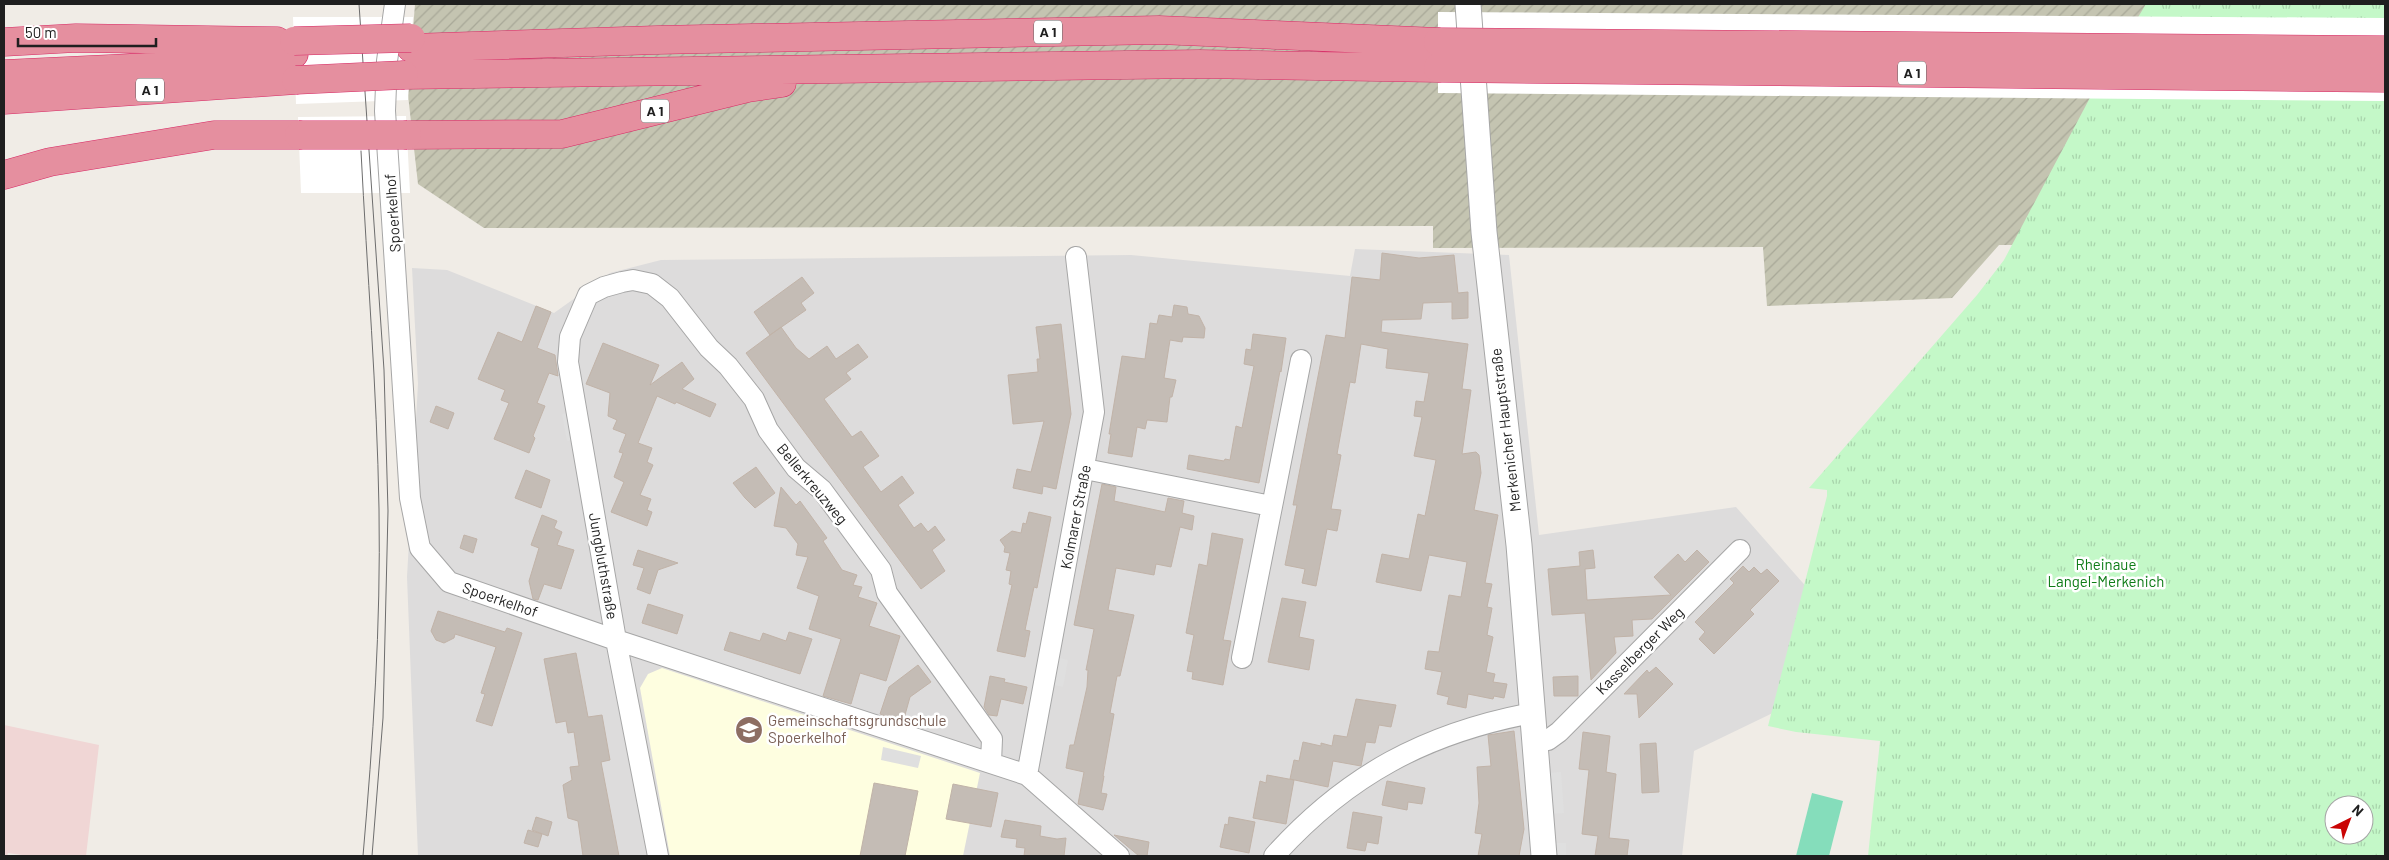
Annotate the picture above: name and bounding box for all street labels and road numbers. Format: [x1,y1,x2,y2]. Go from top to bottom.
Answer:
road number: A 1 [1034,21,1062,44]
road number: A 1 [1898,62,1926,84]
road number: A 1 [136,78,164,102]
road number: A 1 [641,100,669,122]
street label: Spoerkelhof [380,173,404,253]
street label: Merkenicher Hauptstraße [1486,347,1524,513]
street label: Bellerkreuzweg [774,439,852,527]
street label: Kolmarer Straße [1056,463,1094,571]
street label: Jungbluthstraße [586,511,622,621]
street label: Spoerkelhof [460,578,540,620]
street label: Kasselberger Weg [1592,603,1687,698]

